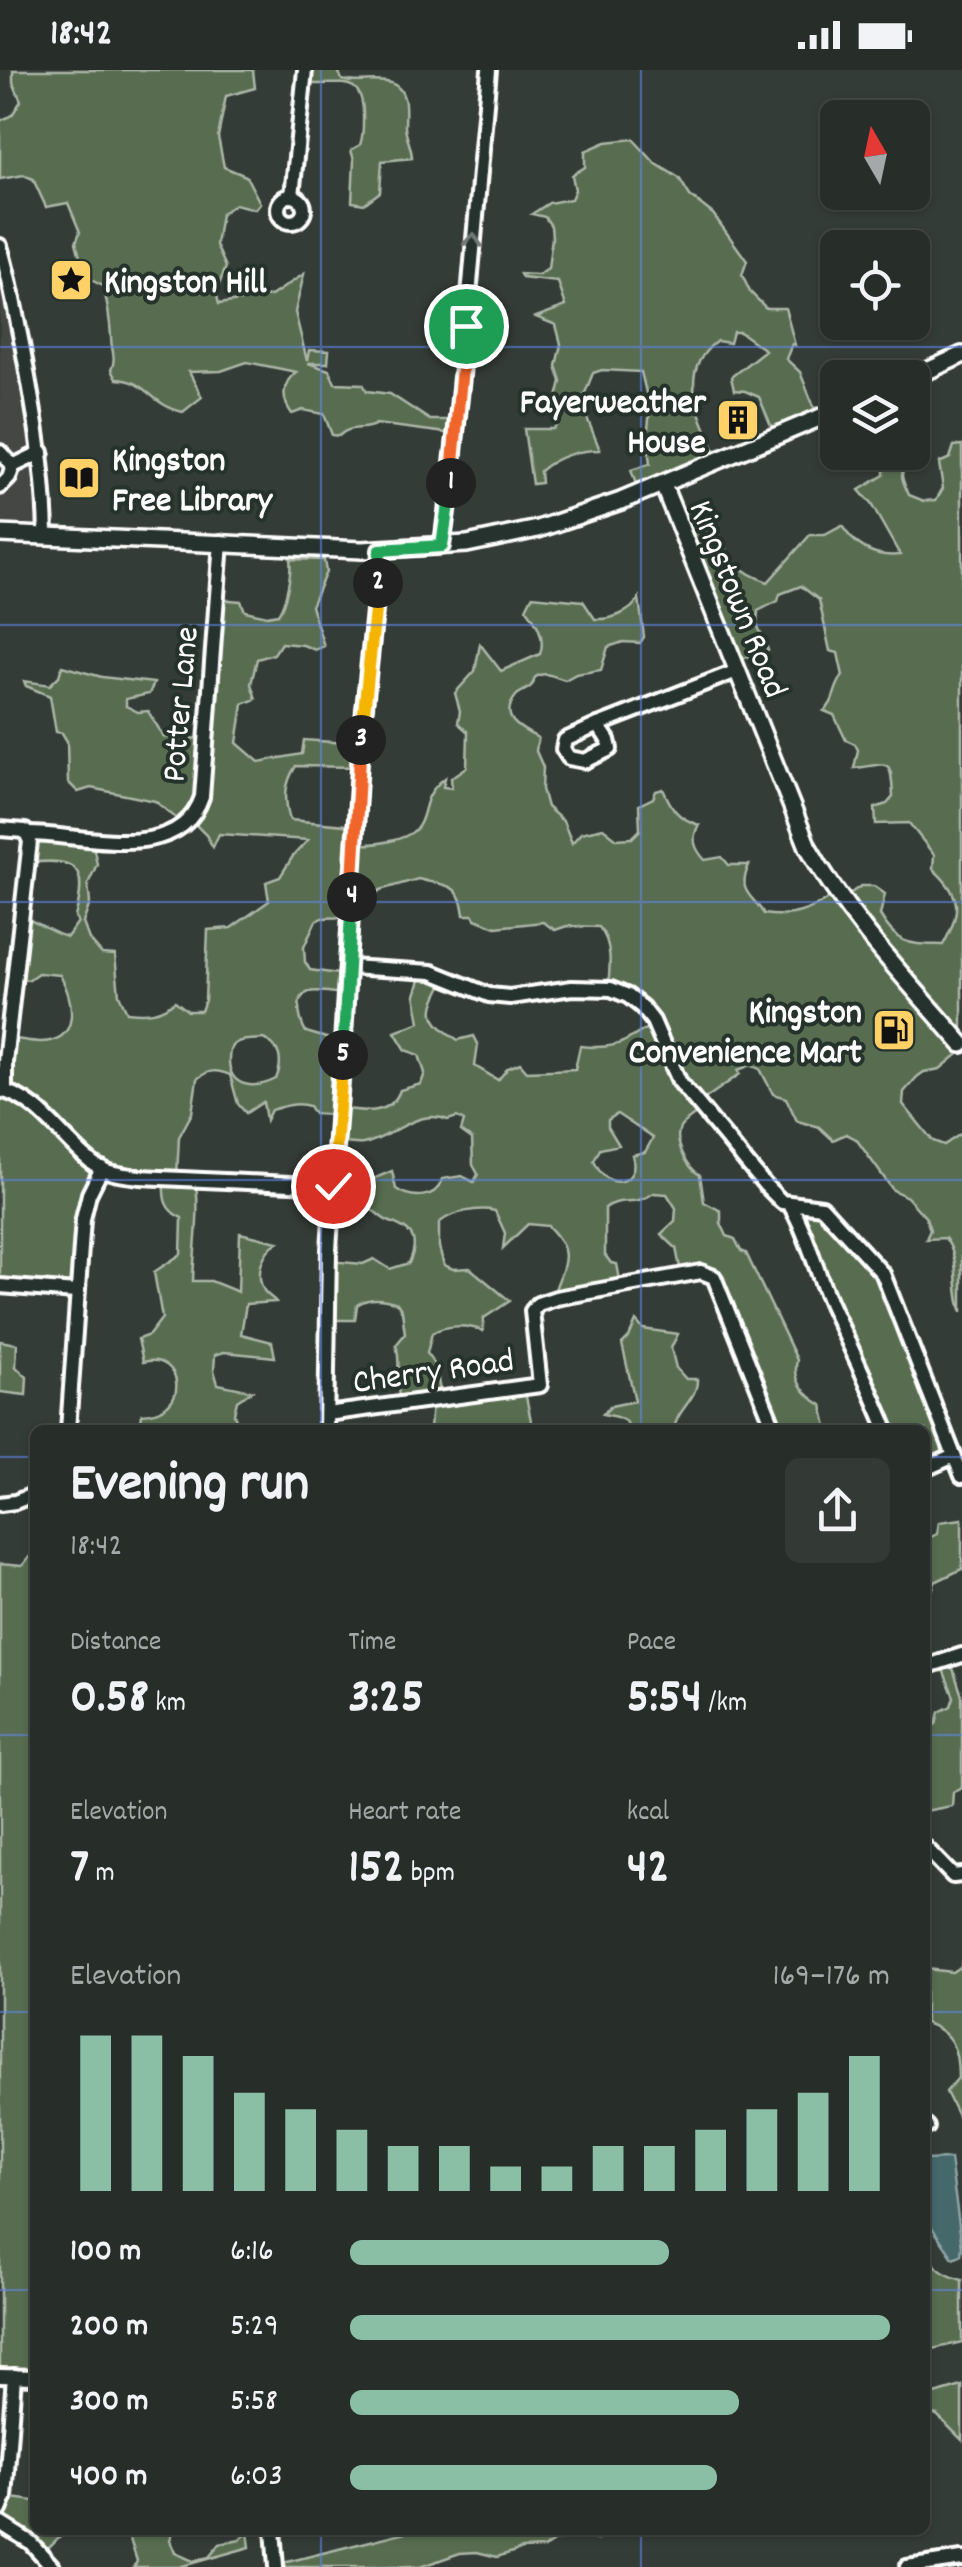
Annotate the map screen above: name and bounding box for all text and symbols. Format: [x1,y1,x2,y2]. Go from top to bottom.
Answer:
text: 18:42 [50,8,112,63]
north arrow [820,100,930,210]
map controls [820,100,930,470]
button: locate [820,230,930,340]
one-way arrow [462,232,484,248]
place icon: Kingston Hill [48,257,94,303]
place label: Kingston Hill [104,260,267,310]
pin [424,284,509,369]
icon: arrive [439,299,494,354]
button: layers [820,360,930,470]
place label: Fayerweather House [520,380,707,470]
building icon: Fayerweather House [715,397,761,443]
place label: Kingston Free Library [112,438,274,528]
library icon: Kingston Free Library [56,455,102,501]
pin: 1 [426,458,476,508]
text: 1 [448,463,454,503]
street label: Kingstown Road [673,493,798,706]
pin: 2 [353,558,403,608]
text: 2 [372,563,384,603]
street label: Potter Lane [151,625,215,784]
pin: 3 [336,715,386,765]
text: 3 [355,720,367,760]
pin: 4 [327,872,377,922]
text: 4 [346,877,358,917]
place label: Kingston Convenience Mart [629,990,862,1080]
fuel station icon: Kingston Convenience Mart [871,1007,917,1053]
pin: 5 [318,1030,368,1080]
text: 5 [337,1035,349,1075]
pin [291,1144,376,1229]
icon: check [306,1159,361,1214]
street label: Cherry Road [350,1338,518,1410]
text: Evening run [70,1448,309,1527]
button: share [785,1458,890,1563]
text: 18:42 [70,1525,122,1571]
text: Distance [70,1624,161,1664]
text: Time [348,1624,396,1664]
text: Pace [627,1624,676,1664]
text: 0.58 [70,1664,149,1736]
text: 3:25 [348,1664,424,1736]
text: 5:54 [627,1664,702,1736]
text: km [149,1685,186,1725]
text: /km [702,1685,747,1725]
text: Elevation [70,1794,167,1834]
text: Heart rate [348,1794,461,1834]
text: kcal [627,1794,669,1834]
text: 7 [70,1834,89,1906]
text: 152 [348,1834,404,1906]
text: 42 [627,1834,669,1906]
text: m [89,1855,115,1895]
text: bpm [404,1855,455,1895]
text: Elevation [70,1955,181,2001]
text: 169–176 m [773,1955,890,2001]
text: 100 m [70,2230,141,2276]
text: 6:16 [230,2230,274,2276]
text: 200 m [70,2305,148,2351]
text: 5:29 [230,2305,279,2351]
text: 300 m [70,2380,148,2426]
text: 5:58 [230,2380,278,2426]
text: 400 m [70,2455,147,2501]
text: 6:03 [230,2455,283,2501]

